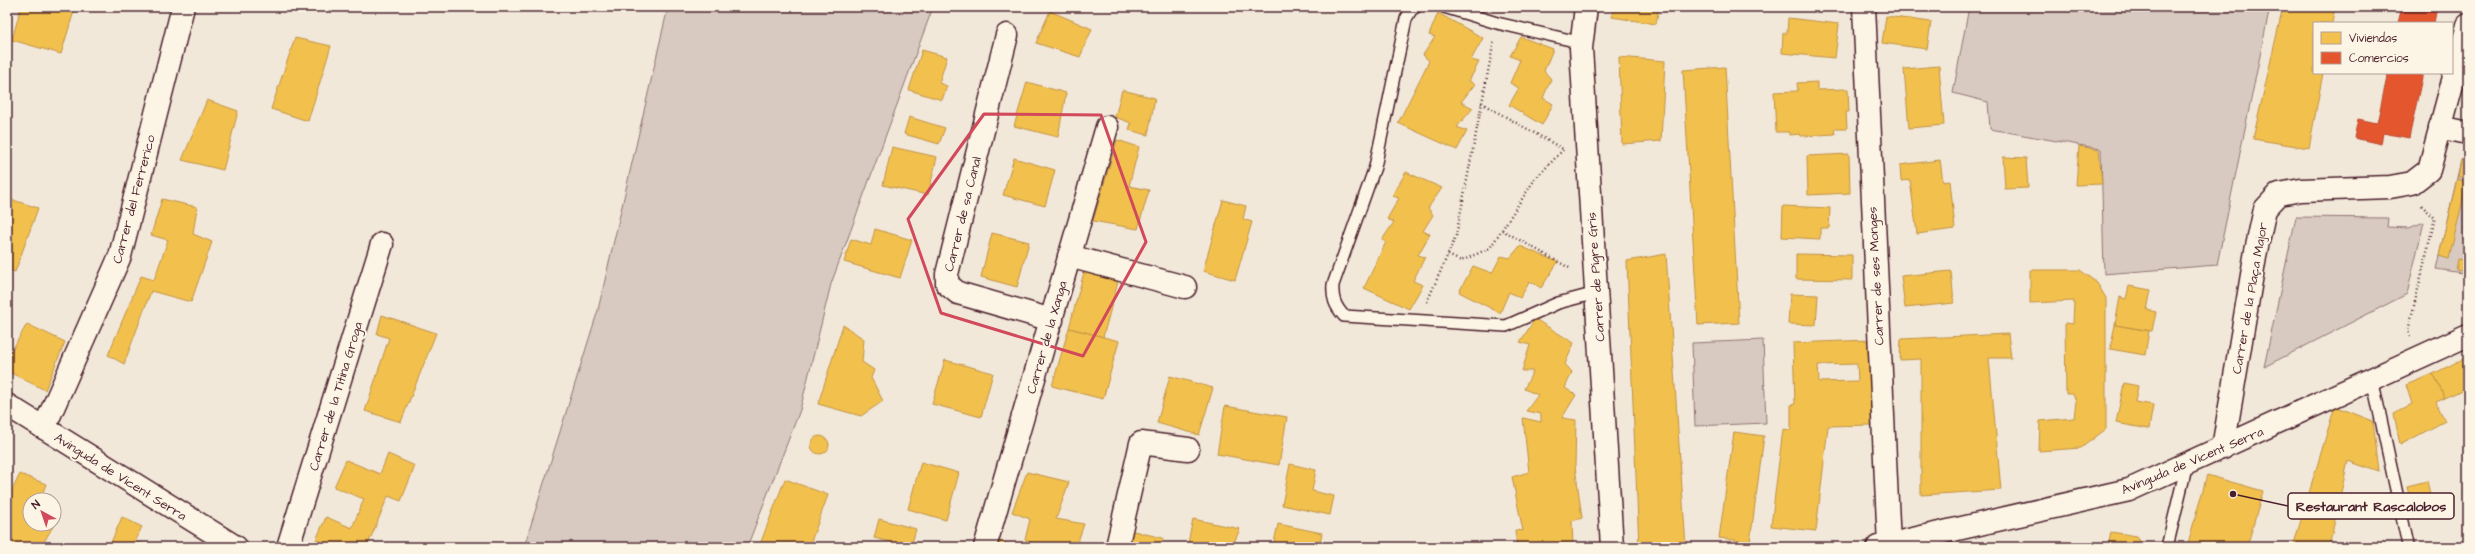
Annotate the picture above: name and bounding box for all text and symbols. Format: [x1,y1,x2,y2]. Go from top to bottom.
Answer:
legend [2313,22,2453,74]
text: Viviendas [2349,30,2397,47]
text: Comercios [2349,50,2409,67]
street label: Carrer del Ferrerico [108,132,160,266]
street label: Carrer de sa Canal [940,155,986,274]
street label: Carrer de ses Monges [1863,206,1890,346]
street label: Carrer de Pigre Gris [1582,211,1610,342]
street label: Carrer de la Plaça Major [2228,221,2272,375]
street label: Carrer de la Xanga [1022,278,1073,396]
street label: Carrer de la Titina Groga [305,319,368,473]
street label: Avinguda de Vicent Serra [2118,423,2267,500]
street label: Avinguda de Vicent Serra [50,429,190,526]
north arrow [22,492,62,532]
callout: Restaurant Rascalobos [2288,493,2454,519]
text: N [28,497,43,513]
text: Restaurant Rascalobos [2296,497,2446,517]

